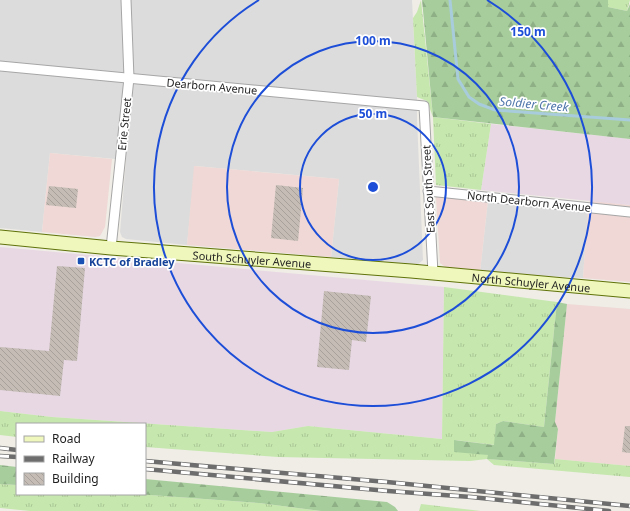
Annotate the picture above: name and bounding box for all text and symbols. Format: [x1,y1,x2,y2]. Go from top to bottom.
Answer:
text: 150 m [510,23,546,40]
text: 100 m [355,32,391,49]
street label: Dearborn Avenue [166,75,258,97]
water label: Soldier Creek [499,93,570,116]
street label: Erie Street [114,97,134,151]
text: 50 m [359,105,387,122]
street label: East South Street [418,145,438,233]
centre of rings [366,180,380,194]
street label: North Dearborn Avenue [466,187,592,215]
street label: South Schuyler Avenue [192,247,312,271]
place label: KCTC of Bradley [89,254,175,269]
marker: KCTC of Bradley [76,256,86,266]
street label: North Schuyler Avenue [471,269,591,295]
legend [16,423,146,495]
text: Road [52,430,81,447]
text: Railway [52,450,96,467]
text: Building [52,470,99,487]

